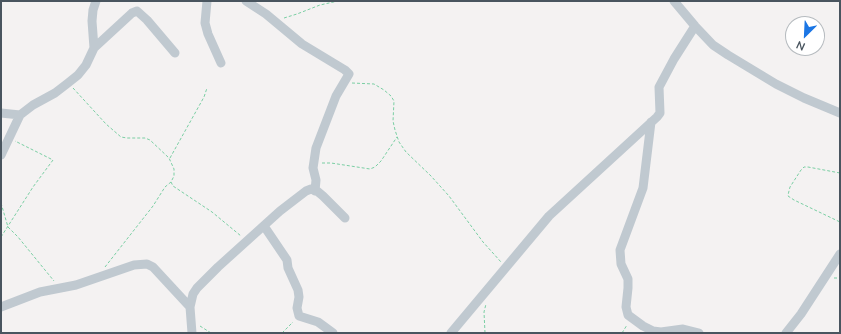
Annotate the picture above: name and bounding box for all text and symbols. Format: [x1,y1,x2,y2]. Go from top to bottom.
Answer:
north arrow [785,16,825,56]
text: N [794,38,807,54]

